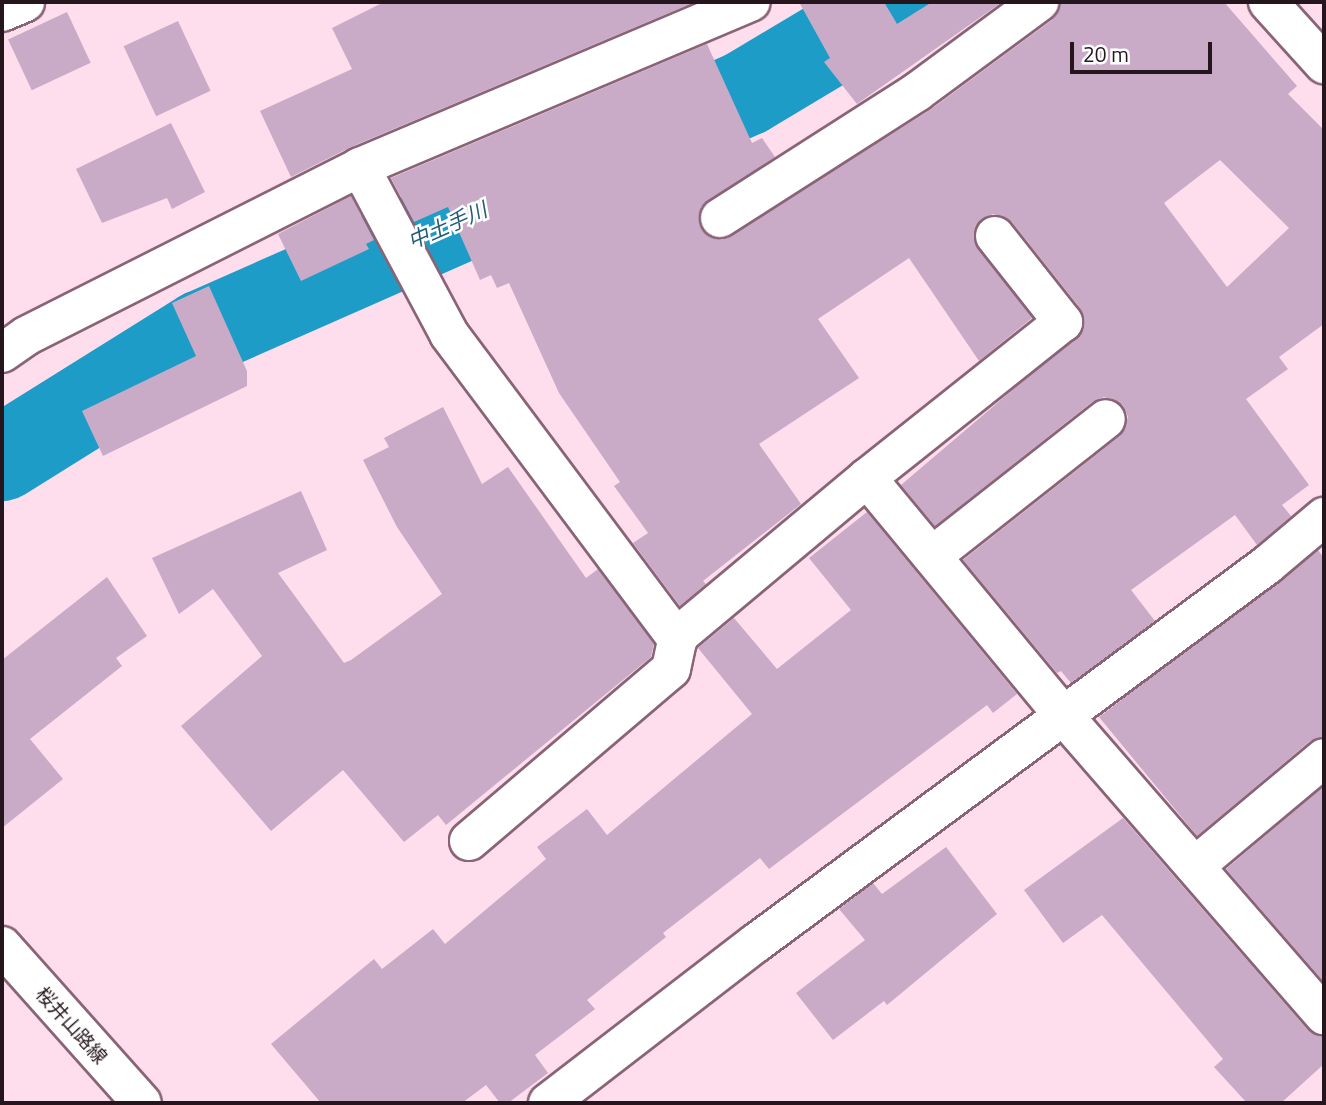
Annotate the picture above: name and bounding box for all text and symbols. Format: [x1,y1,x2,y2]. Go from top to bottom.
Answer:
scale bar [1074,28,1216,72]
text: 20 m [1083,38,1129,70]
water label: 中土手川 [404,196,490,254]
street label: 桜井山路線 [32,982,112,1068]

